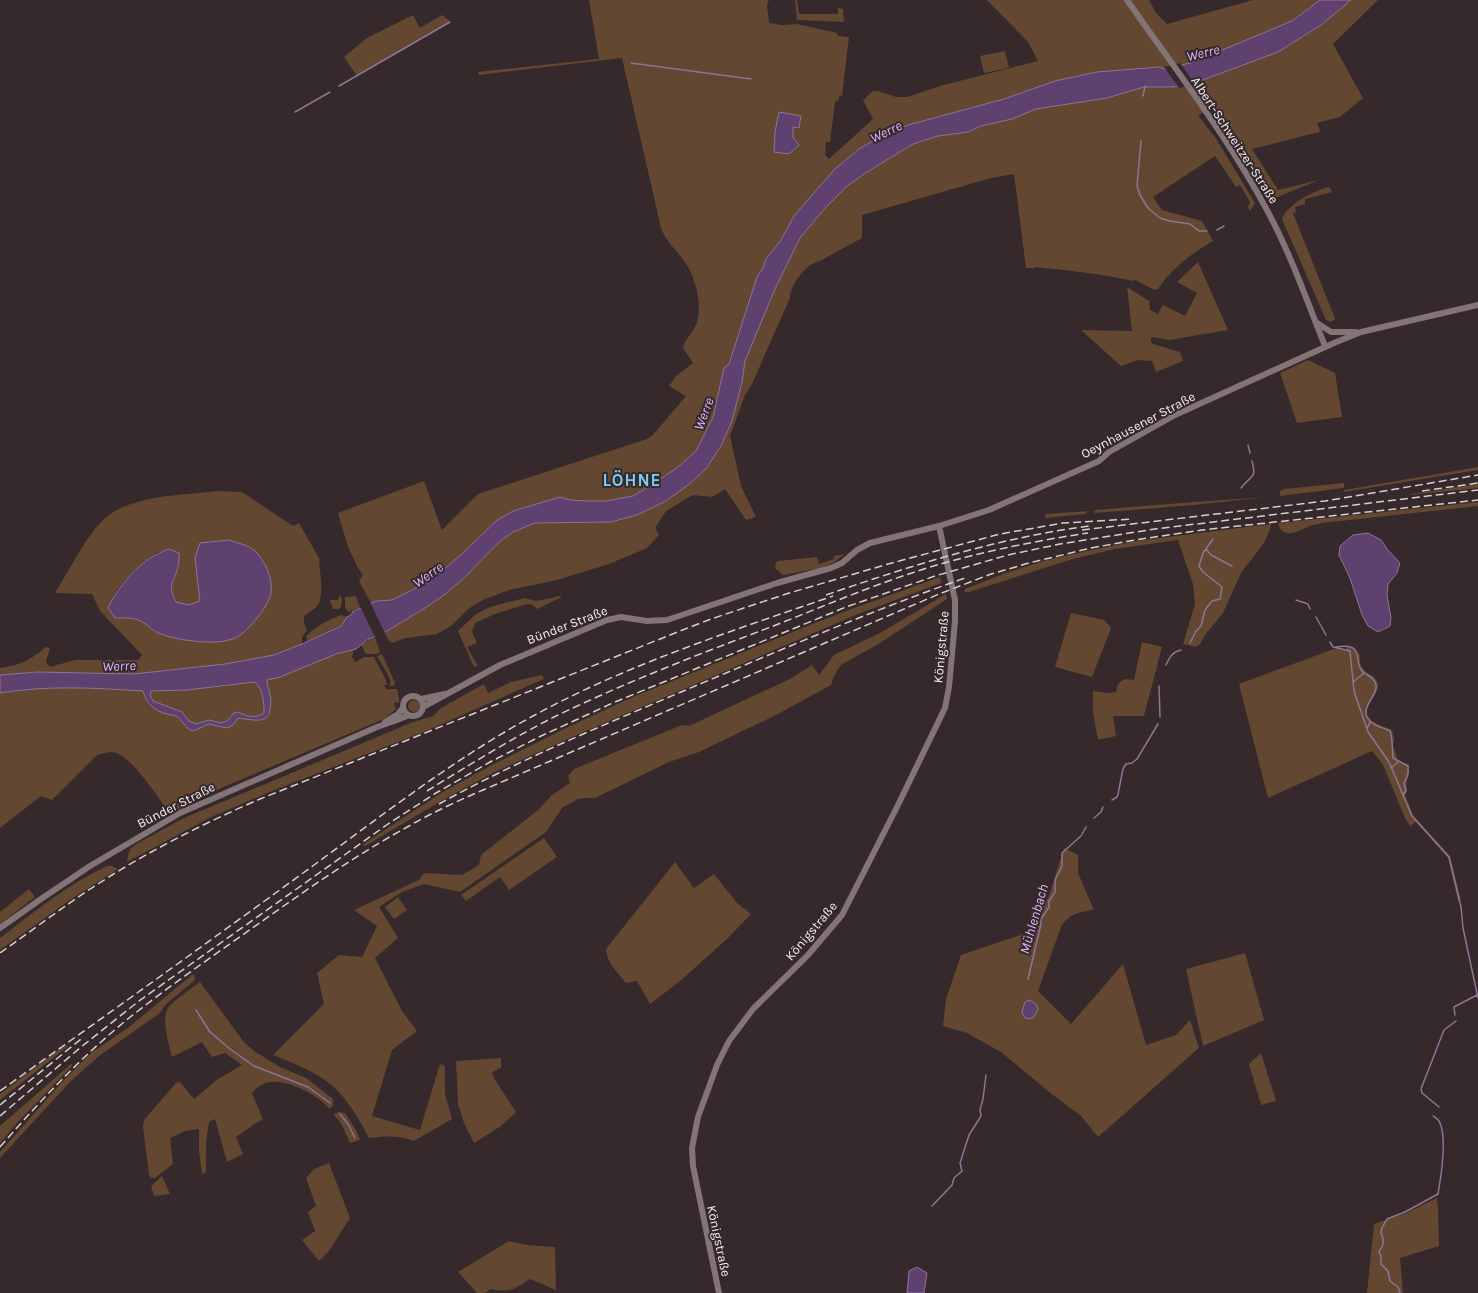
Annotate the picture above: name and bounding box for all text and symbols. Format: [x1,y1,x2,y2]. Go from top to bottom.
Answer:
water label: Werre [1185,41,1222,65]
street label: Albert-Schweitzer-Straße [1188,74,1282,206]
water label: Werre [867,117,905,147]
street label: Oeynhausener Straße [1078,388,1198,461]
water label: Werre [690,395,718,433]
district label: LÖHNE [602,470,662,490]
water label: Werre [409,558,447,592]
street label: Bünder Straße [525,603,610,647]
street label: Königstraße [930,610,952,684]
water label: Werre [102,657,137,675]
street label: Bünder Straße [135,779,218,831]
water label: Mühlenbach [1016,882,1052,956]
street label: Königstraße [782,898,840,964]
street label: Königstraße [704,1204,734,1278]

